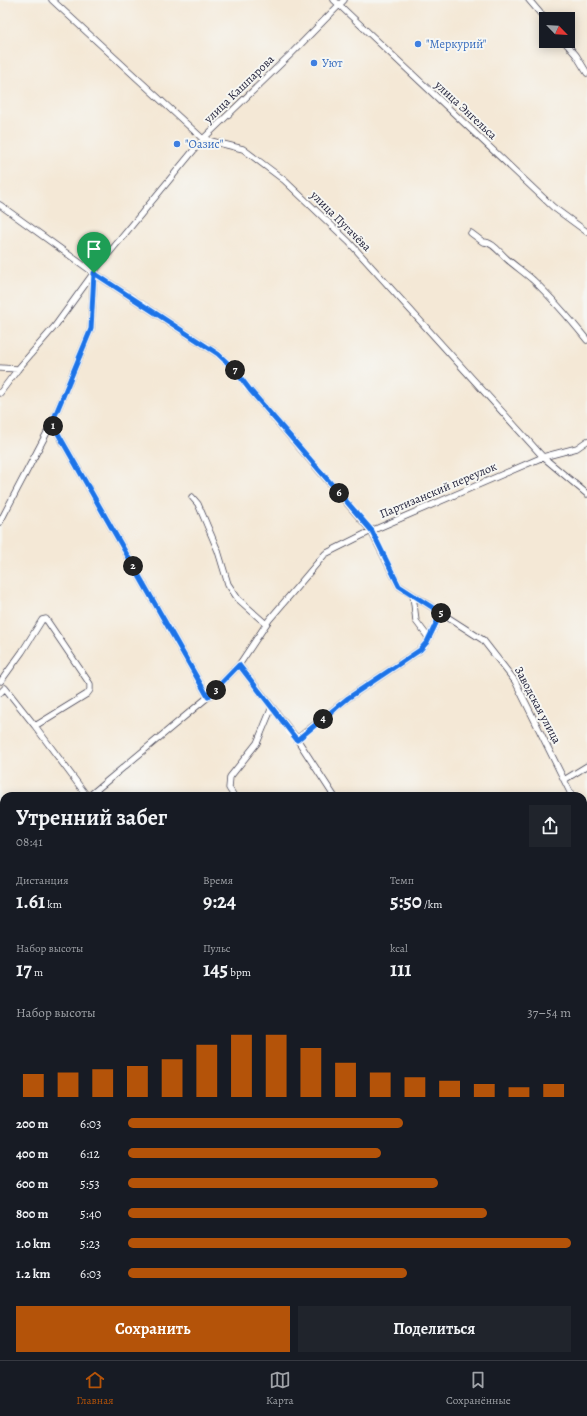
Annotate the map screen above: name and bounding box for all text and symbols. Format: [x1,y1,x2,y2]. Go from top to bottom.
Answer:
north arrow [539,12,575,48]
map controls [539,12,575,48]
place label: "Меркурий" [426,36,487,52]
marker: "Меркурий" [413,39,423,49]
street label: улица Кашпарова [200,51,278,127]
place label: Уют [322,55,343,71]
marker: Уют [309,58,319,68]
street label: улица Энгельса [431,76,501,143]
place label: "Оазис" [185,136,224,152]
marker: "Оазис" [172,139,182,149]
street label: улица Пугачёва [306,186,375,255]
pin [77,232,111,273]
icon: arrive [83,238,105,260]
pin: 7 [225,360,245,380]
text: 7 [233,362,237,377]
pin: 1 [43,416,63,436]
text: 1 [51,418,55,433]
street label: Партизанский переулок [377,458,499,522]
pin: 6 [329,483,349,503]
text: 6 [336,485,342,500]
pin: 2 [123,556,143,576]
text: 2 [130,558,136,573]
pin: 5 [431,603,451,623]
text: 5 [439,605,443,620]
street label: Заводская улица [511,664,565,747]
pin: 3 [206,680,226,700]
text: 3 [214,682,218,697]
pin: 4 [313,709,333,729]
text: 4 [320,711,326,726]
text: Утренний забег [16,803,167,833]
button: share [529,805,571,847]
text: 08:41 [16,833,43,850]
text: Дистанция [16,873,68,888]
text: Время [203,873,233,888]
text: Темп [390,873,414,888]
text: 1.61 [16,888,45,915]
text: 9:24 [203,888,236,915]
text: 5:50 [390,888,422,915]
text: km [45,897,62,912]
text: /km [422,897,442,912]
text: Набор высоты [16,941,83,956]
text: Пульс [203,941,231,956]
text: kcal [390,941,408,956]
text: 17 [16,956,32,983]
text: 145 [203,956,228,983]
text: 111 [390,956,411,983]
text: m [32,965,43,980]
text: bpm [228,965,251,980]
text: Набор высоты [16,1004,96,1021]
text: 37–54 m [527,1004,571,1021]
text: 200 m [16,1115,49,1132]
text: 6:03 [80,1115,101,1132]
text: 400 m [16,1145,48,1162]
text: 6:12 [80,1145,100,1162]
text: 600 m [16,1175,48,1192]
text: 5:53 [80,1175,100,1192]
text: 800 m [16,1205,48,1222]
text: 5:40 [80,1205,102,1222]
text: 1.0 km [16,1235,51,1252]
text: 5:23 [80,1235,100,1252]
text: 1.2 km [16,1265,50,1282]
text: 6:03 [80,1265,101,1282]
button: Сохранить [16,1306,290,1352]
button: Поделиться [298,1306,571,1352]
tab: Главная [76,1369,114,1408]
tab: Карта [266,1369,294,1408]
tab: Сохранённые [446,1369,511,1408]

